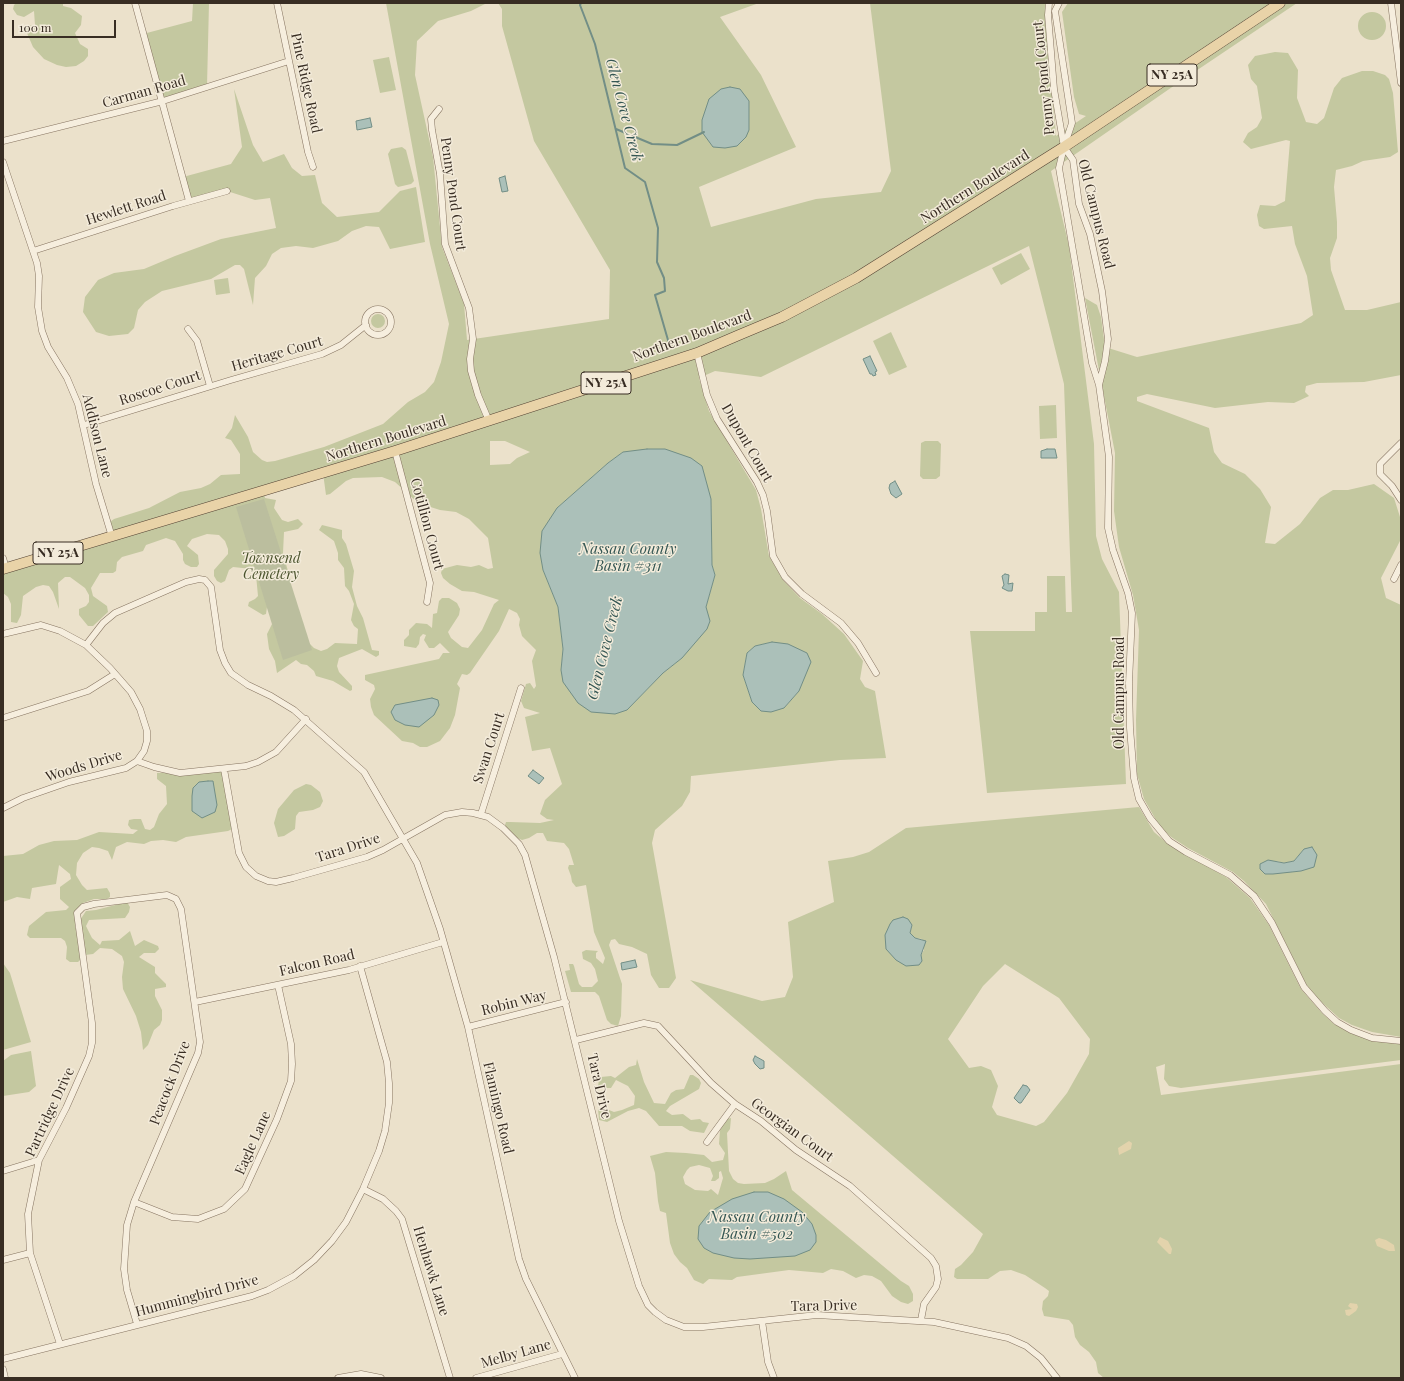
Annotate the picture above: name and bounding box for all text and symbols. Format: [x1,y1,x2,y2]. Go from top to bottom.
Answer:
scale bar [14,12,118,38]
text: 100 m [19,19,51,35]
street label: Penny Pond Court [1030,20,1058,136]
street label: Pine Ridge Road [287,31,325,135]
water label: Glen Cove Creek [602,56,646,164]
road number: NY 25A [1147,64,1197,86]
street label: Carman Road [100,72,188,112]
street label: Penny Pond Court [437,136,469,252]
street label: Northern Boulevard [917,147,1033,227]
street label: Old Campus Road [1074,157,1118,271]
street label: Hewlett Road [84,187,168,229]
street label: Northern Boulevard [630,307,754,365]
street label: Heritage Court [229,333,325,375]
street label: Roscoe Court [117,367,203,409]
road number: NY 25A [581,372,631,394]
street label: Addison Lane [78,392,116,480]
street label: Dupont Court [718,401,776,485]
street label: Northern Boulevard [324,413,448,465]
street label: Cotillion Court [407,476,447,572]
water label: Nassau County Basin #311 [580,540,676,575]
road number: NY 25A [33,542,83,564]
park label: Townsend Cemetery [241,551,301,584]
water label: Glen Cove Creek [583,594,627,702]
street label: Old Campus Road [1112,637,1128,749]
street label: Swan Court [470,710,508,786]
street label: Woods Drive [44,746,124,786]
street label: Tara Drive [314,830,382,866]
street label: Falcon Road [278,946,356,980]
street label: Robin Way [480,987,548,1019]
street label: Peacock Drive [146,1039,194,1127]
street label: Tara Drive [583,1052,615,1120]
street label: Flamingo Road [479,1060,517,1156]
street label: Partridge Drive [22,1065,78,1159]
street label: Georgian Court [748,1094,836,1166]
street label: Eagle Lane [232,1109,274,1177]
water label: Nassau County Basin #502 [709,1208,805,1243]
street label: Henhawk Lane [409,1224,453,1318]
street label: Hummingbird Drive [134,1271,260,1321]
street label: Tara Drive [791,1297,857,1315]
street label: Melby Lane [479,1336,553,1372]

